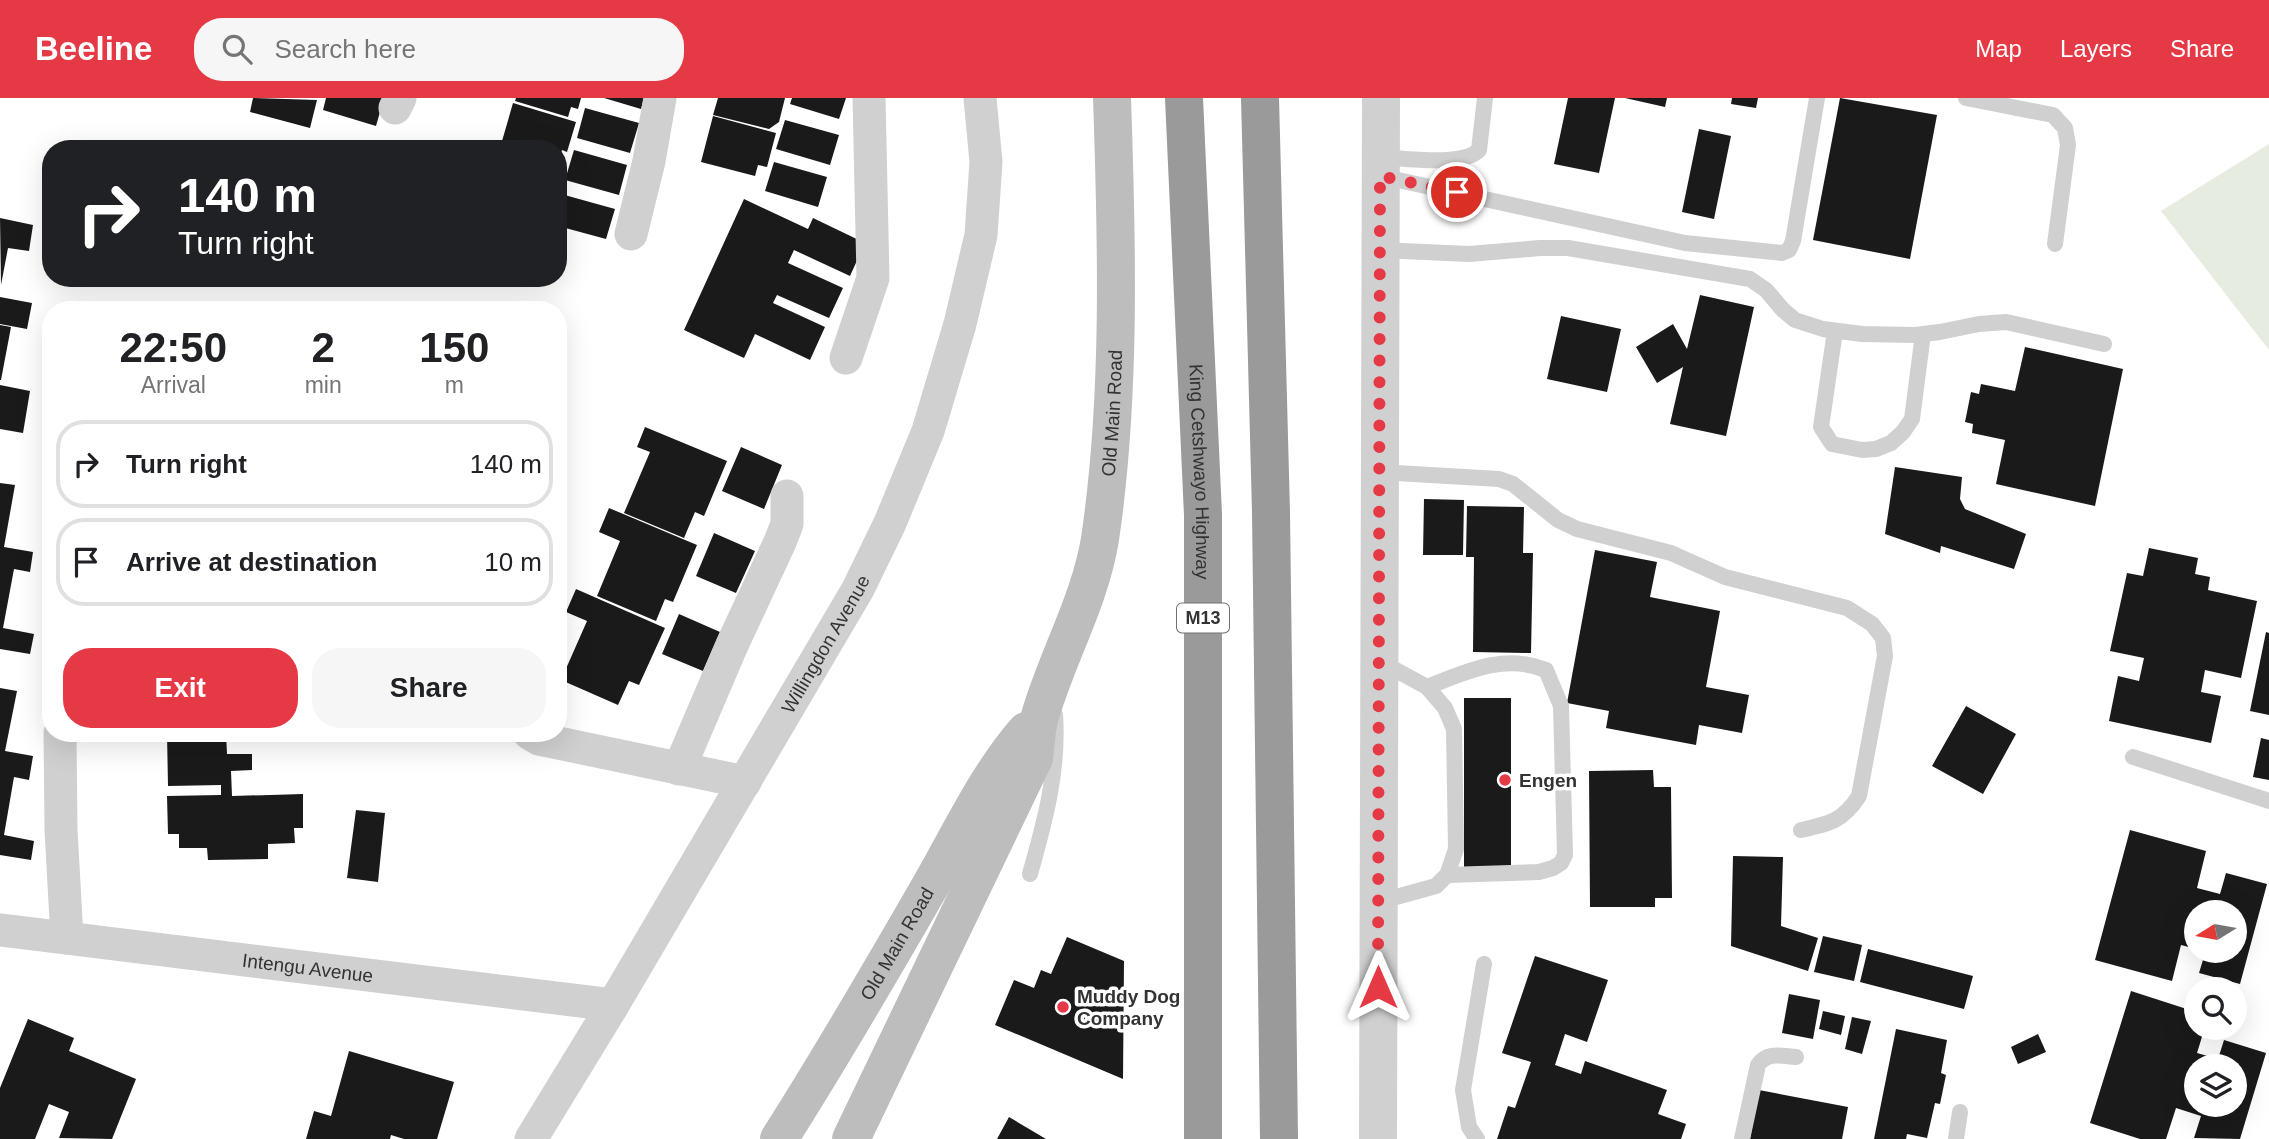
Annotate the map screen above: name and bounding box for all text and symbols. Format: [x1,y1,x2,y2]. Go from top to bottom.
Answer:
search box [194,18,684,81]
text: Beeline [35,30,152,67]
icon: search [218,30,256,68]
text: Search here [274,34,416,64]
text: Map [1975,35,2022,62]
text: Layers [2060,35,2132,62]
text: Share [2170,35,2234,62]
pin [1427,162,1487,222]
icon: right [63,168,154,259]
text: 140 m [178,168,317,222]
icon: arrive [1438,173,1476,211]
text: Turn right [178,225,314,261]
text: 22:50 [120,324,227,371]
text: 2 [311,324,335,371]
text: 150 [419,324,489,371]
street label: Old Main Road [1098,349,1126,477]
street label: King Cetshwayo Highway [1185,363,1213,580]
text: Arrival [141,372,206,398]
text: min [305,372,342,398]
text: m [445,372,464,398]
icon: right [67,445,105,483]
text: Turn right [126,449,247,479]
text: 140 m [470,449,542,479]
icon: arrive [67,543,105,581]
text: Arrive at destination [126,547,377,577]
text: 10 m [484,547,542,577]
street label: Willingdon Avenue [777,572,874,717]
road number: M13 [1177,604,1229,632]
button: Exit [63,648,298,728]
button: Share [312,648,546,728]
place label: Engen [1519,770,1577,791]
marker: Engen [1497,772,1513,788]
street label: Old Main Road [856,884,938,1004]
north arrow [2184,900,2247,962]
map controls [2184,900,2247,1117]
street label: Intengu Avenue [241,950,374,987]
position arrow [1341,950,1415,1024]
button: search [2184,977,2247,1040]
place label: Muddy Dog Company [1077,986,1180,1029]
marker: Muddy Dog Company [1055,999,1071,1015]
button: layers [2184,1054,2247,1117]

